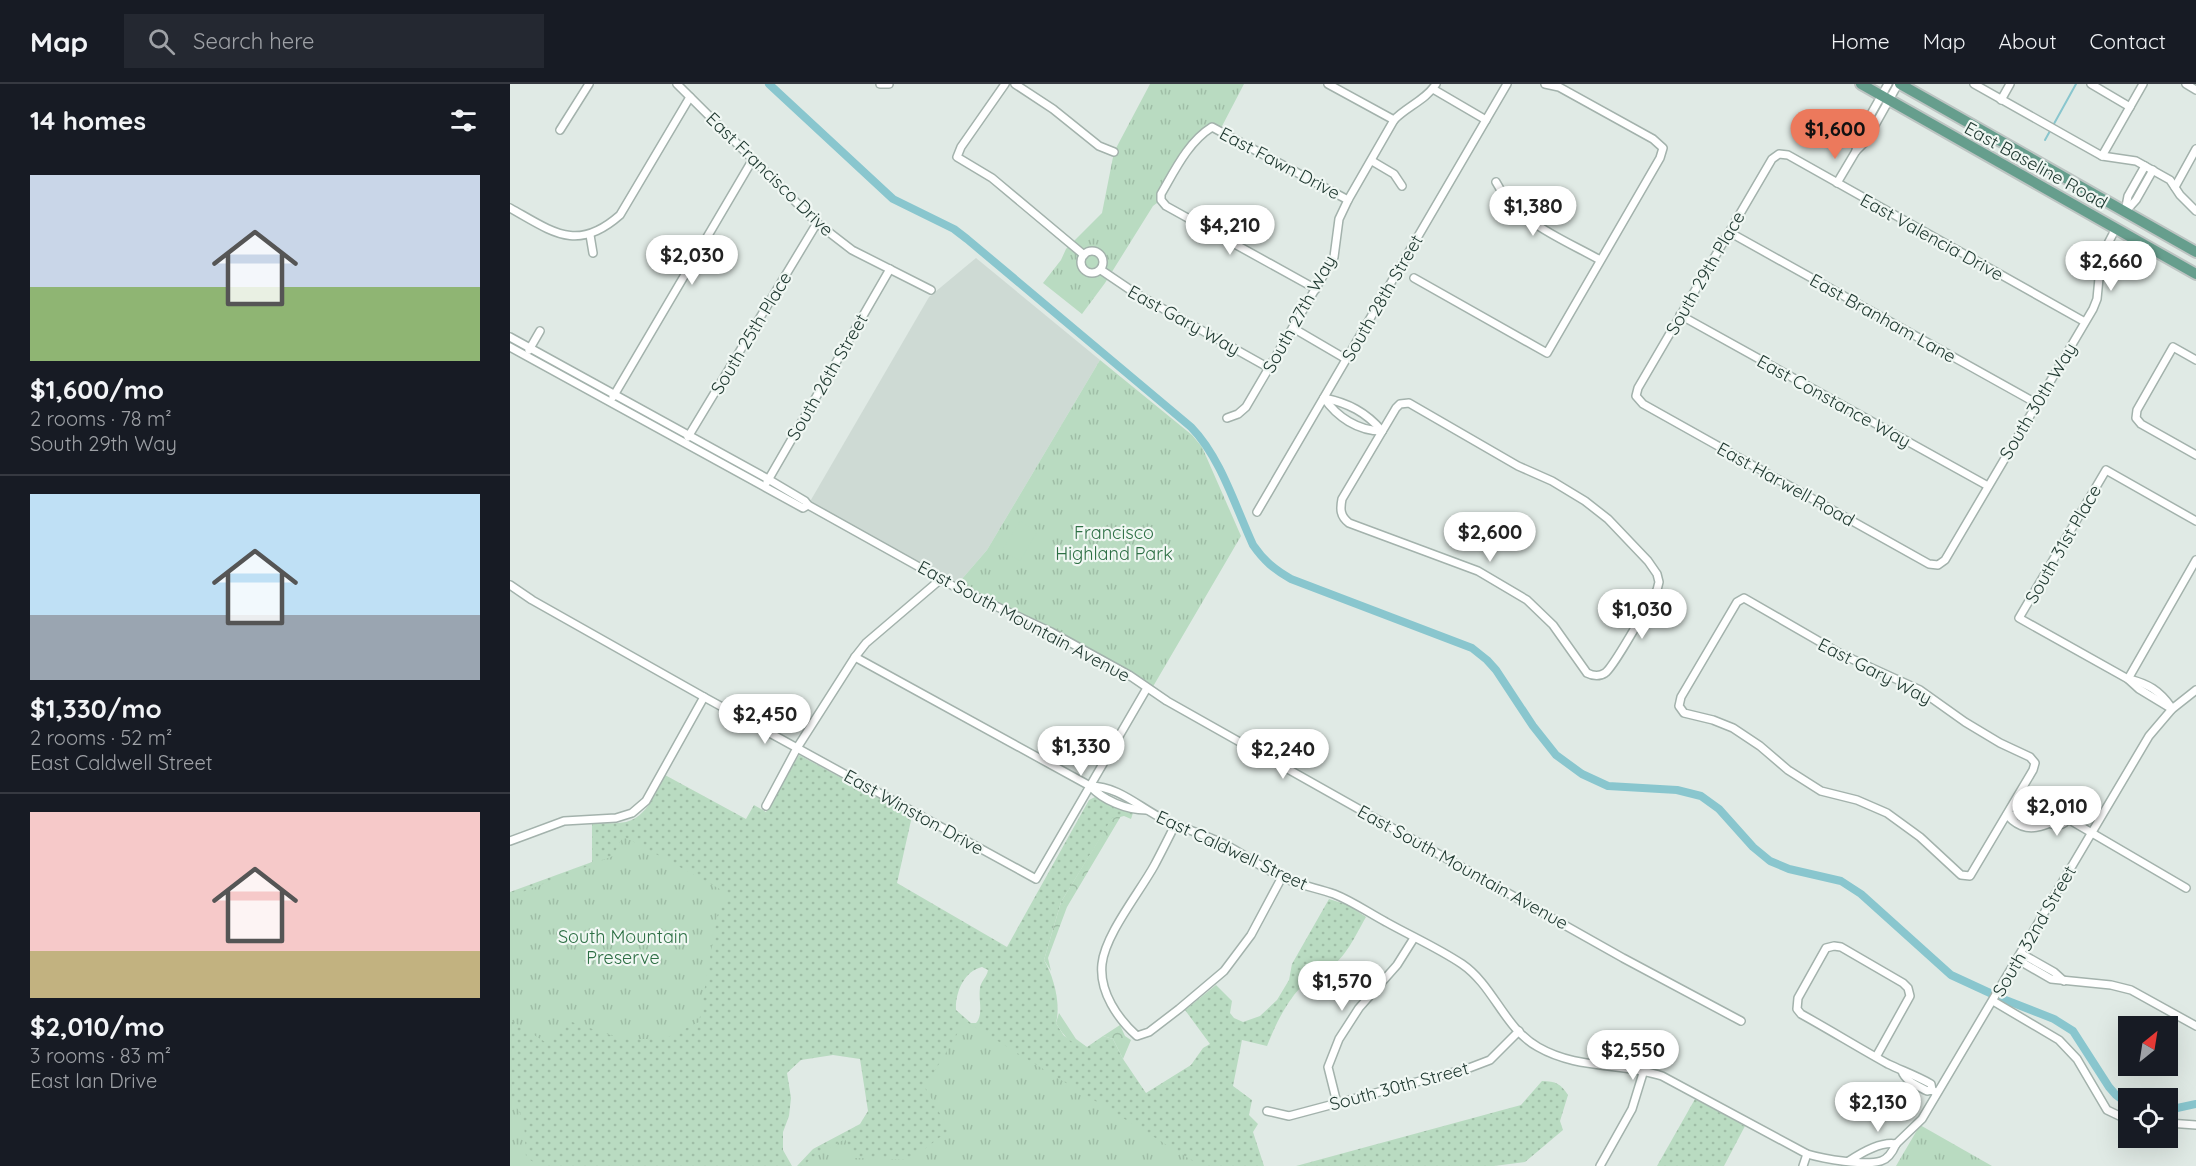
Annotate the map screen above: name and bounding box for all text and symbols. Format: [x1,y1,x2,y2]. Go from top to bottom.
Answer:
search box [124,14,544,68]
text: Map [30,24,88,59]
icon: search [145,25,178,58]
text: Search here [193,27,315,55]
text: Home [1831,28,1890,54]
text: Map [1923,28,1966,54]
text: About [1999,28,2057,54]
text: Contact [2090,28,2166,54]
text: 14 homes [30,104,146,137]
icon: filters [447,104,480,137]
street label: East Francisco Drive [701,107,839,241]
pin: $1,600 [1786,109,1884,160]
text: $1,600 [1805,116,1865,141]
street label: East Baseline Road [1960,116,2112,214]
street label: East Fawn Drive [1216,122,1344,204]
pin: $1,380 [1484,186,1582,237]
street label: East Valencia Drive [1856,188,2008,286]
text: $1,380 [1503,193,1563,218]
pin: $4,210 [1181,205,1279,256]
street label: South 29th Place [1660,207,1750,339]
text: $4,210 [1200,212,1260,237]
icon: home [201,214,309,322]
street label: South 28th Street [1336,230,1428,366]
pin: $2,030 [643,235,741,286]
pin: $2,660 [2062,241,2160,292]
text: $2,030 [660,242,724,267]
text: $2,660 [2079,248,2143,273]
street label: South 27th Way [1257,251,1341,377]
street label: South 25th Place [705,268,797,398]
street label: East Branham Lane [1806,268,1960,368]
street label: East Gary Way [1124,280,1244,360]
street label: South 26th Street [781,310,873,444]
street label: South 30th Way [1994,338,2082,464]
street label: East Constance Way [1753,349,1915,453]
text: $1,600/mo [30,373,164,406]
text: 2 rooms · 78 m² [30,406,172,431]
text: South 29th Way [30,431,177,456]
street label: East Harwell Road [1713,437,1859,531]
street label: South 31st Place [2020,481,2106,607]
pin: $2,600 [1441,512,1539,563]
text: $2,600 [1458,519,1522,544]
park label: Francisco Highland Park [1055,521,1173,565]
icon: home [201,533,309,641]
street label: East South Mountain Avenue [914,555,1134,687]
pin: $1,030 [1593,589,1691,640]
text: $1,030 [1612,596,1672,621]
street label: East Gary Way [1814,632,1936,710]
text: $1,330/mo [30,692,162,725]
pin: $2,450 [716,694,814,745]
text: $2,450 [733,701,797,726]
text: 2 rooms · 52 m² [30,725,172,750]
pin: $1,330 [1032,726,1130,777]
pin: $2,240 [1234,729,1332,780]
text: $1,330 [1052,733,1110,758]
text: $2,240 [1251,736,1315,761]
text: East Caldwell Street [30,750,212,775]
street label: East Winston Drive [840,764,988,860]
pin: $2,010 [2008,786,2106,837]
text: $2,010 [2026,793,2088,818]
street label: East South Mountain Avenue [1354,799,1572,935]
street label: East Caldwell Street [1153,805,1311,895]
icon: home [201,851,309,959]
street label: South 32nd Street [1987,861,2081,1001]
park label: South Mountain Preserve [558,925,688,969]
pin: $1,570 [1293,961,1391,1012]
text: $1,570 [1312,968,1372,993]
text: $2,010/mo [30,1010,164,1043]
north arrow [2118,1016,2178,1076]
map controls [2118,1016,2178,1148]
pin: $2,550 [1584,1030,1682,1081]
text: $2,550 [1601,1037,1665,1062]
text: 3 rooms · 83 m² [30,1043,171,1068]
street label: South 30th Street [1327,1056,1471,1116]
text: East Ian Drive [30,1068,157,1093]
pin: $2,130 [1829,1082,1927,1133]
button: locate [2118,1088,2178,1148]
text: $2,130 [1849,1089,1907,1114]

